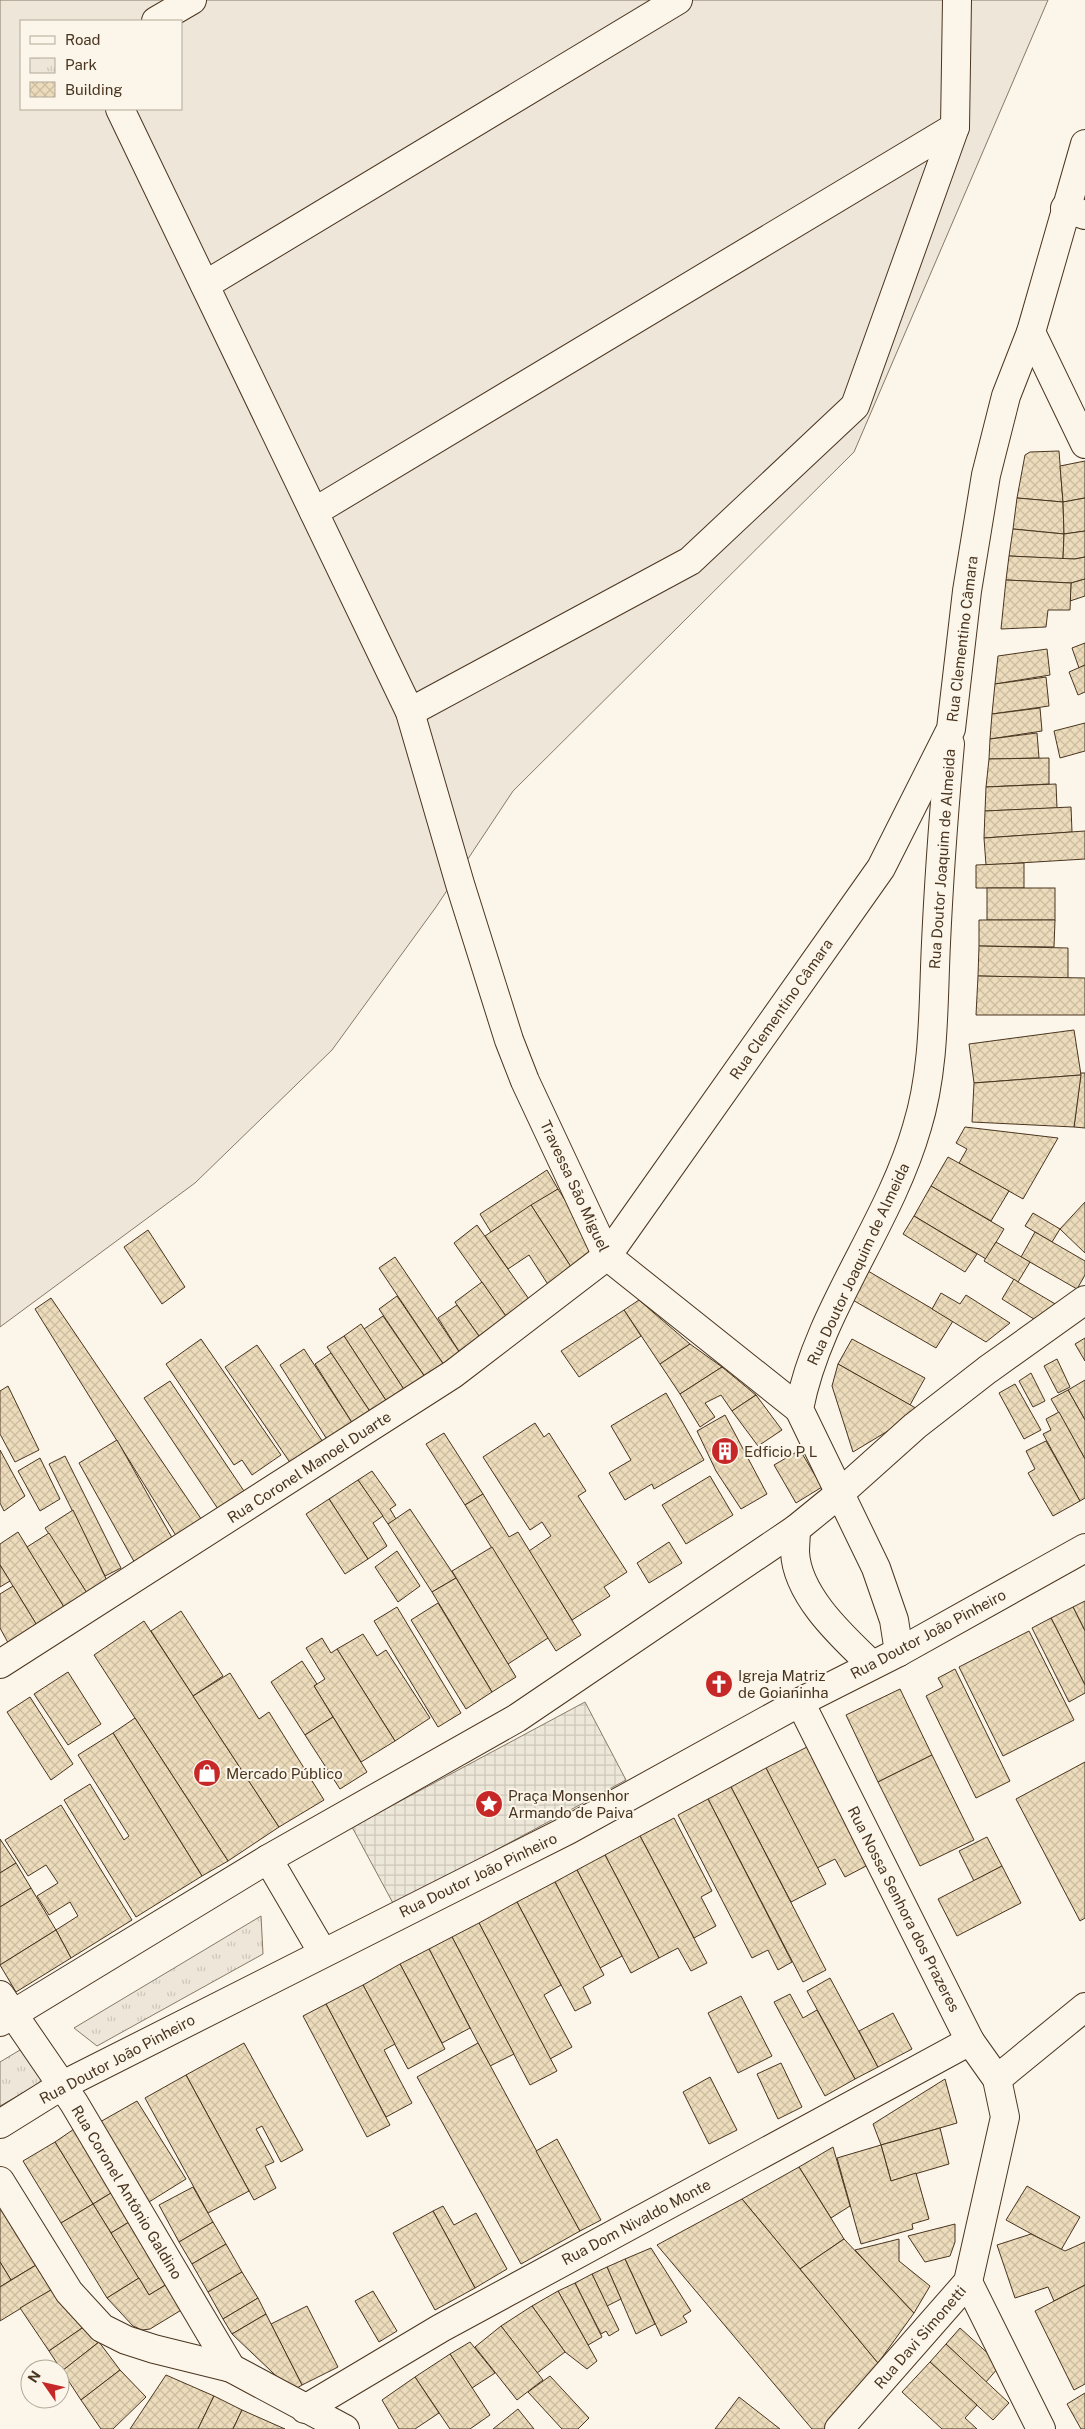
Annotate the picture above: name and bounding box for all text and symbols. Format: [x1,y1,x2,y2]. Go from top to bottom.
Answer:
legend [20,20,182,110]
text: Road [65,31,101,48]
text: Park [65,56,97,73]
text: Building [65,81,123,98]
street label: Rua Clementino Câmara [943,555,981,723]
street label: Rua Doutor Joaquim de Almeida [926,748,958,970]
street label: Rua Clementino Câmara [726,936,836,1082]
street label: Travessa São Miguel [537,1118,613,1254]
street label: Rua Doutor Joaquim de Almeida [804,1160,912,1368]
street label: Rua Coronel Manoel Duarte [224,1408,394,1526]
building icon: Edficio P L [710,1436,740,1466]
place label: Edficio P L [744,1443,817,1460]
street label: Rua Doutor João Pinheiro [847,1586,1009,1682]
place label: Igreja Matriz de Goianinha [738,1667,829,1701]
church icon: Igreja Matriz de Goianinha [704,1669,734,1699]
shop icon: Mercado Público [192,1758,222,1788]
place label: Mercado Público [226,1765,343,1782]
place label: Praça Monsenhor Armando de Paiva [508,1787,633,1821]
place icon: Praça Monsenhor Armando de Paiva [474,1789,504,1819]
street label: Rua Nossa Senhora dos Prazeres [845,1803,963,2015]
street label: Rua Doutor João Pinheiro [396,1829,560,1921]
street label: Rua Doutor João Pinheiro [36,2011,198,2107]
street label: Rua Coronel Antônio Galdino [68,2102,186,2282]
street label: Rua Dom Nivaldo Monte [559,2175,713,2269]
street label: Rua Davi Simonetti [871,2282,969,2392]
north arrow [20,2359,70,2409]
text: N [25,2368,44,2386]

